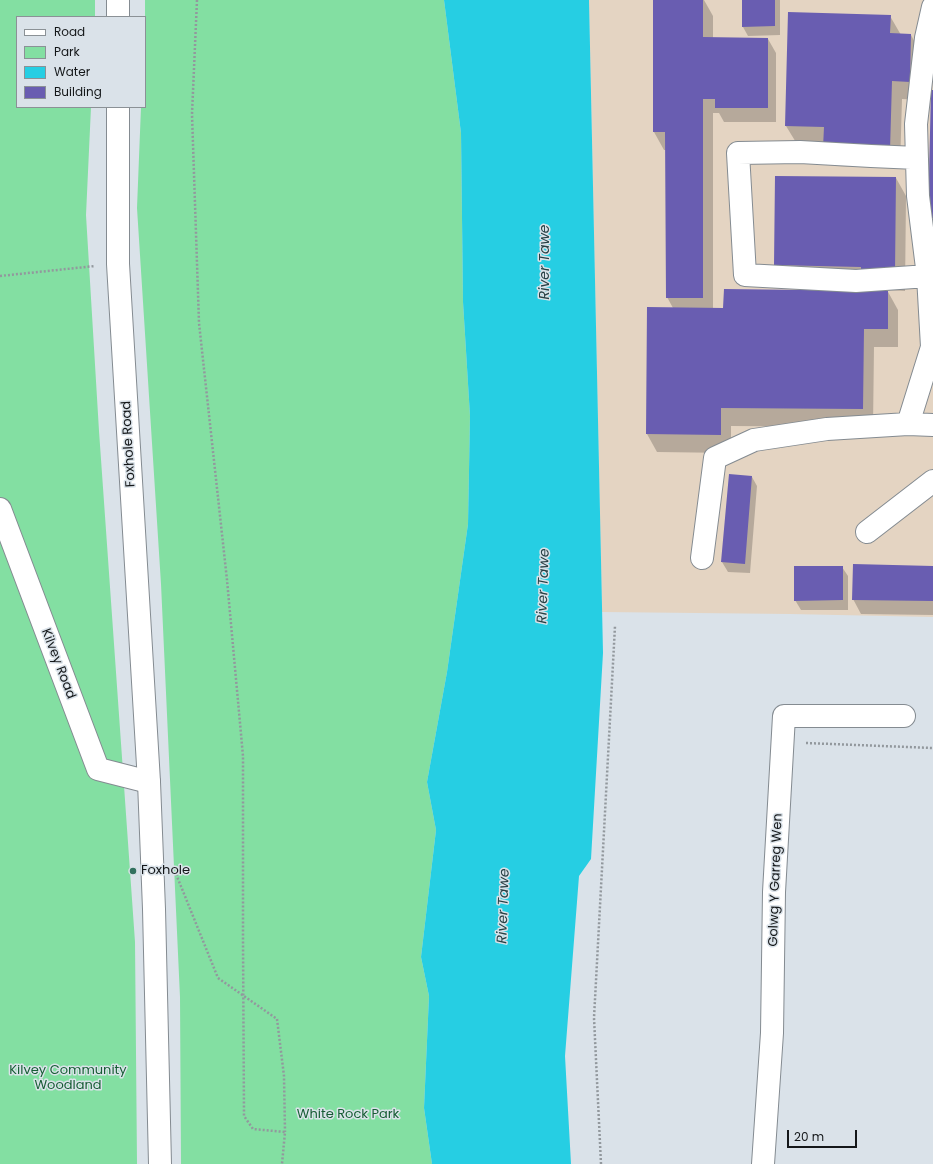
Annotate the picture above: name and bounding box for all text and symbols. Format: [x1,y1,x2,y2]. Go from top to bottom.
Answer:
legend [16,16,146,108]
text: Road [54,23,85,40]
text: Park [54,43,80,60]
text: Water [54,63,90,80]
text: Building [54,83,102,100]
water label: River Tawe [537,224,553,300]
street label: Foxhole Road [119,401,139,487]
water label: River Tawe [534,548,554,624]
street label: Kilvey Road [37,627,79,701]
street label: Golwg Y Garreg Wen [766,813,786,947]
place label: Foxhole [141,863,190,879]
marker: Foxhole [128,866,138,876]
water label: River Tawe [494,868,514,944]
park label: Kilvey Community Woodland [9,1063,127,1094]
park label: White Rock Park [297,1107,399,1123]
scale bar [789,1122,859,1148]
text: 20 m [794,1128,824,1145]

